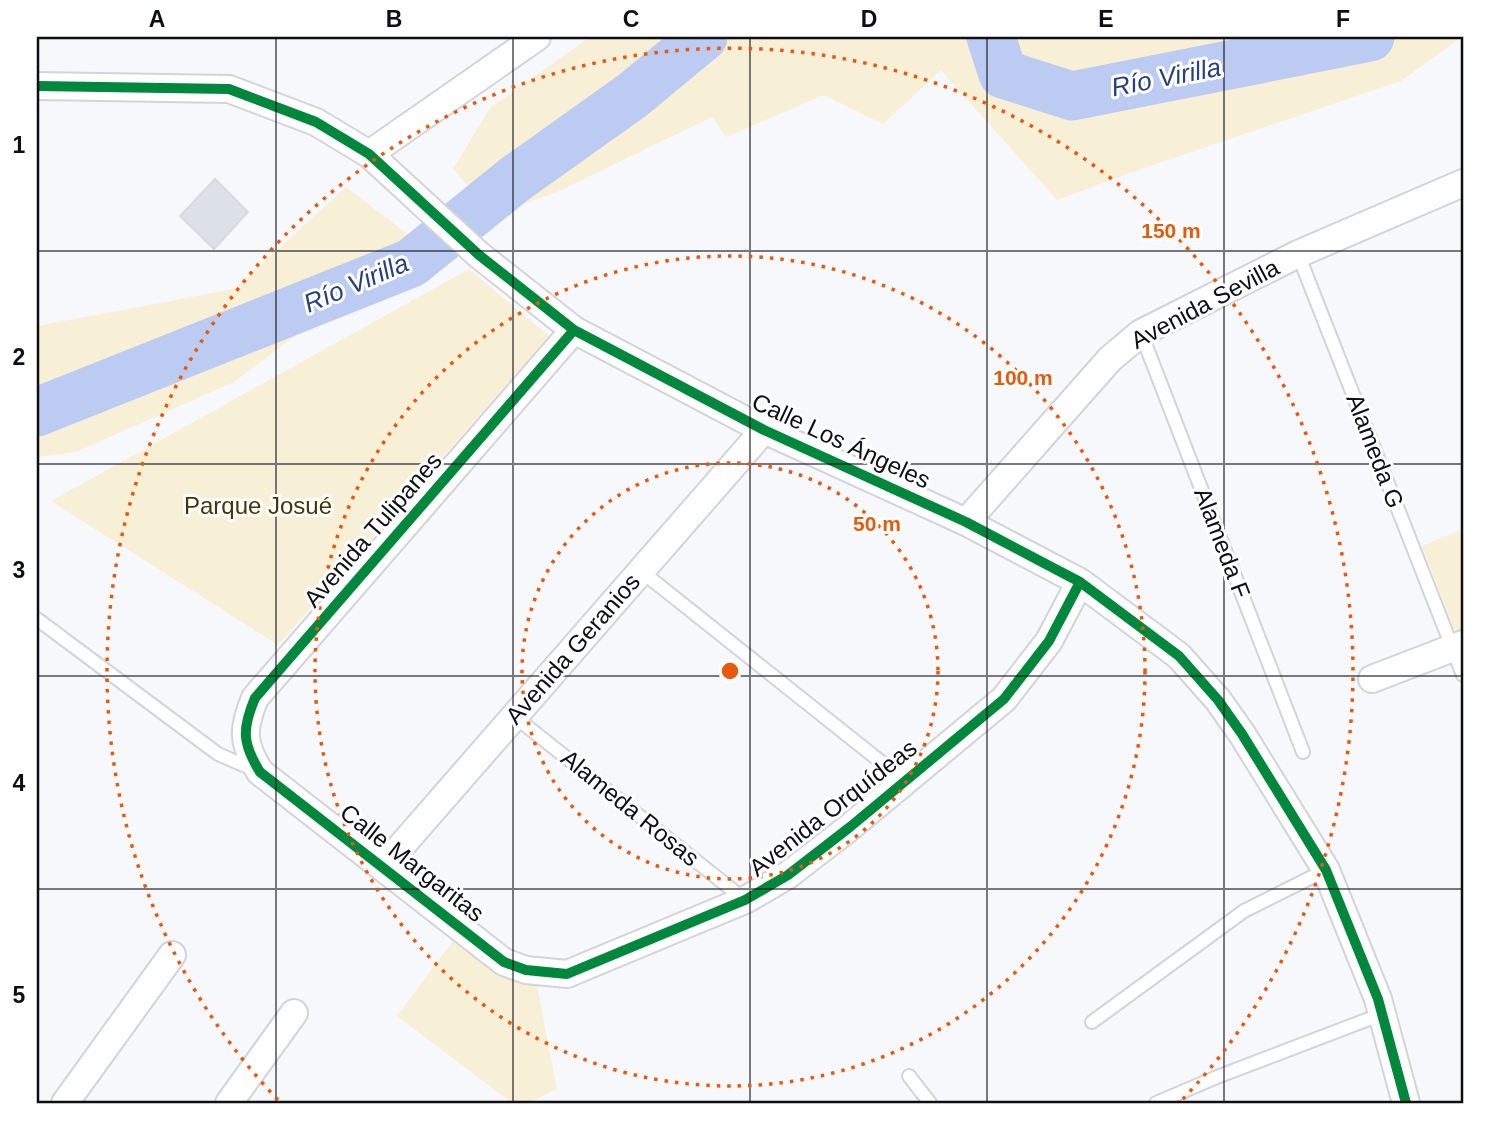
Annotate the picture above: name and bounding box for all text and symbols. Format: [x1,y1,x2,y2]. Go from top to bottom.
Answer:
text: A [149,6,165,32]
text: B [386,6,402,32]
text: C [623,6,639,32]
text: D [861,6,877,32]
text: E [1098,6,1114,32]
text: F [1336,6,1350,32]
water label: Río Virilla [1109,52,1223,102]
text: 1 [13,132,26,158]
text: 150 m [1141,219,1201,242]
water label: Río Virilla [299,248,413,318]
street label: Avenida Sevilla [1126,253,1284,354]
text: 2 [13,344,25,370]
text: 100 m [993,366,1053,389]
street label: Calle Los Ángeles [748,387,935,494]
street label: Alameda G [1341,390,1410,512]
street label: Avenida Tulipanes [298,447,447,612]
street label: Alameda F [1189,484,1256,602]
park label: Parque Josué [184,492,332,519]
text: 50 m [853,512,901,535]
text: 3 [13,557,25,583]
street label: Avenida Geranios [500,568,645,729]
centre of rings [718,659,742,683]
street label: Avenida Orquídeas [744,734,922,881]
street label: Alameda Rosas [556,744,705,871]
text: 4 [13,770,26,796]
street label: Calle Margaritas [335,798,489,927]
text: 5 [13,982,26,1008]

